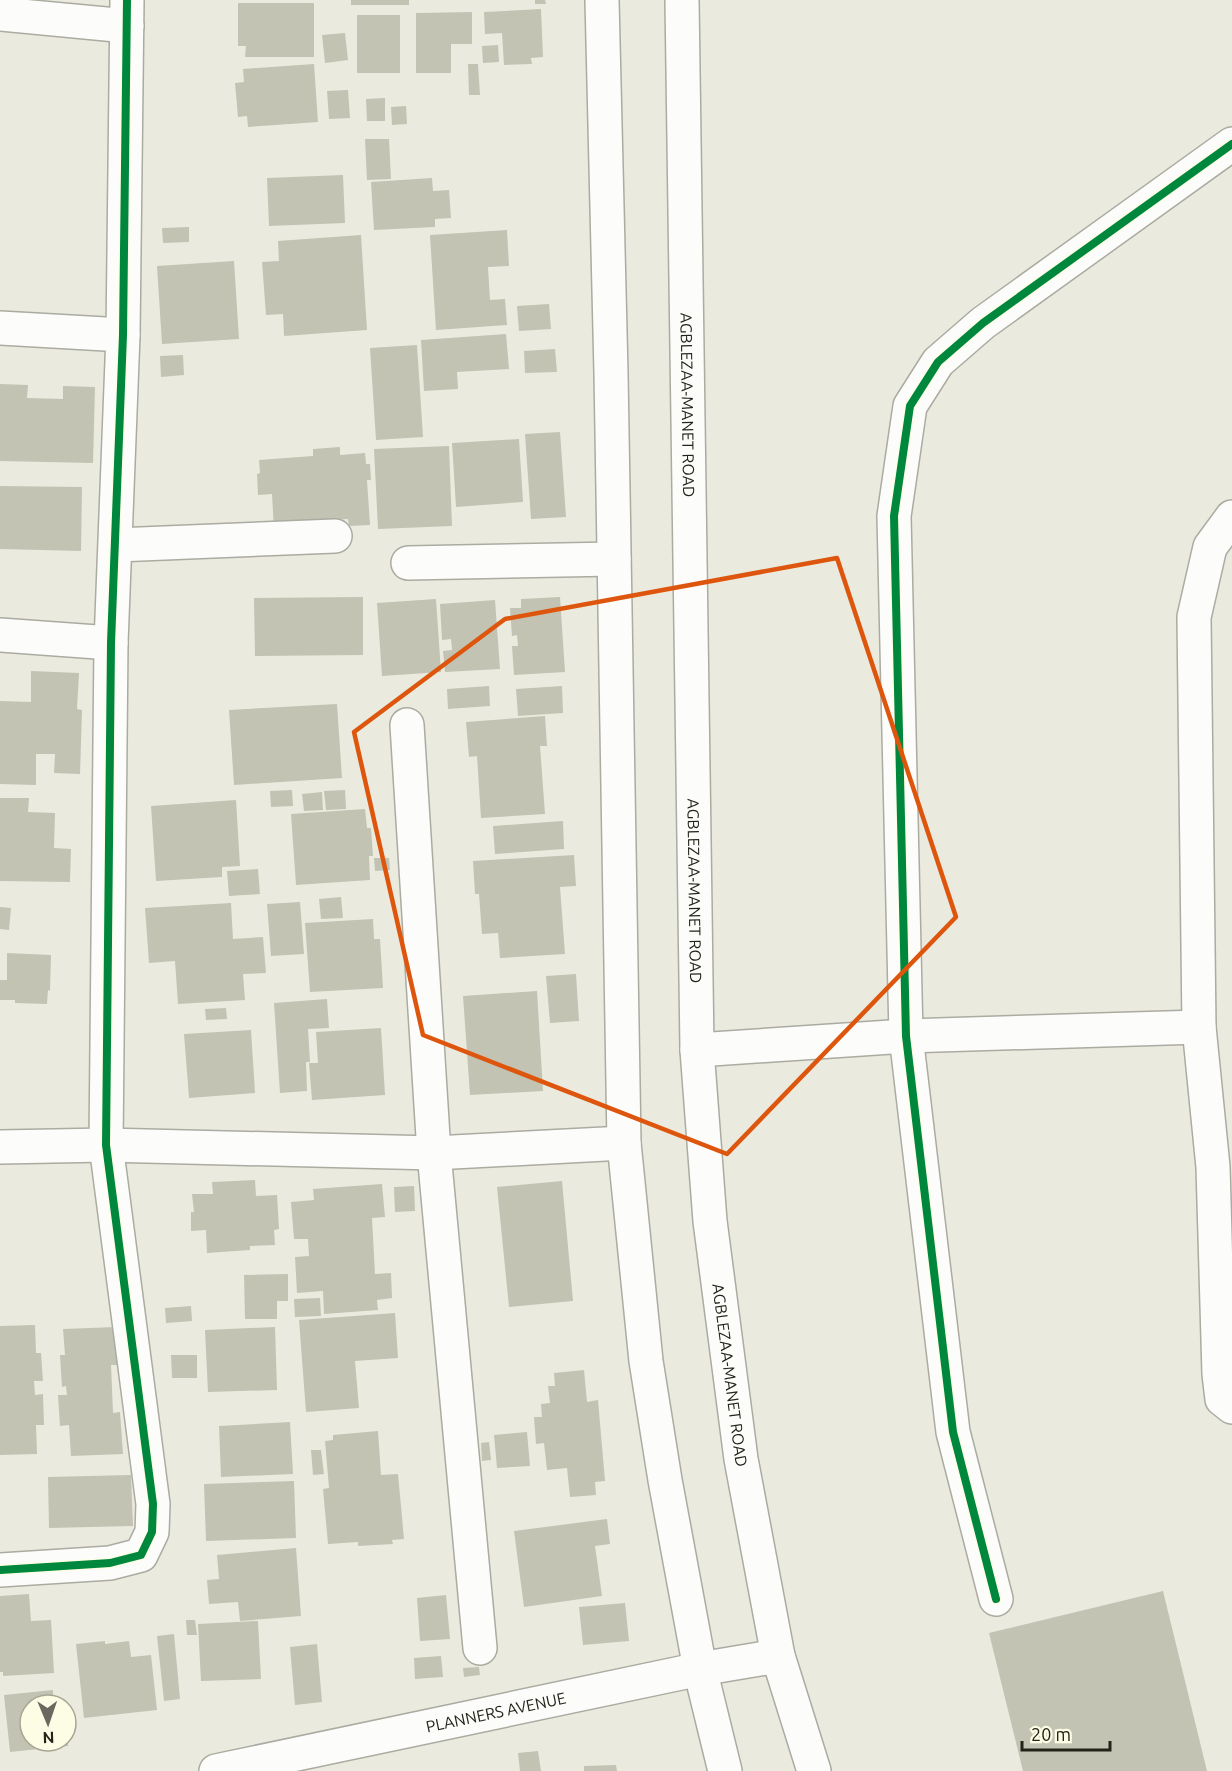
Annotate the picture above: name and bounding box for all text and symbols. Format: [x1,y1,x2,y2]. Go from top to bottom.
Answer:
street label: AGBLEZAA-MANET ROAD [677,312,698,497]
street label: AGBLEZAA-MANET ROAD [684,798,705,983]
street label: AGBLEZAA-MANET ROAD [709,1282,751,1468]
street label: PLANNERS AVENUE [424,1689,567,1736]
north arrow [18,1693,78,1753]
scale bar [1022,1714,1110,1752]
text: 20 m [1031,1724,1071,1744]
text: N [42,1729,55,1747]

